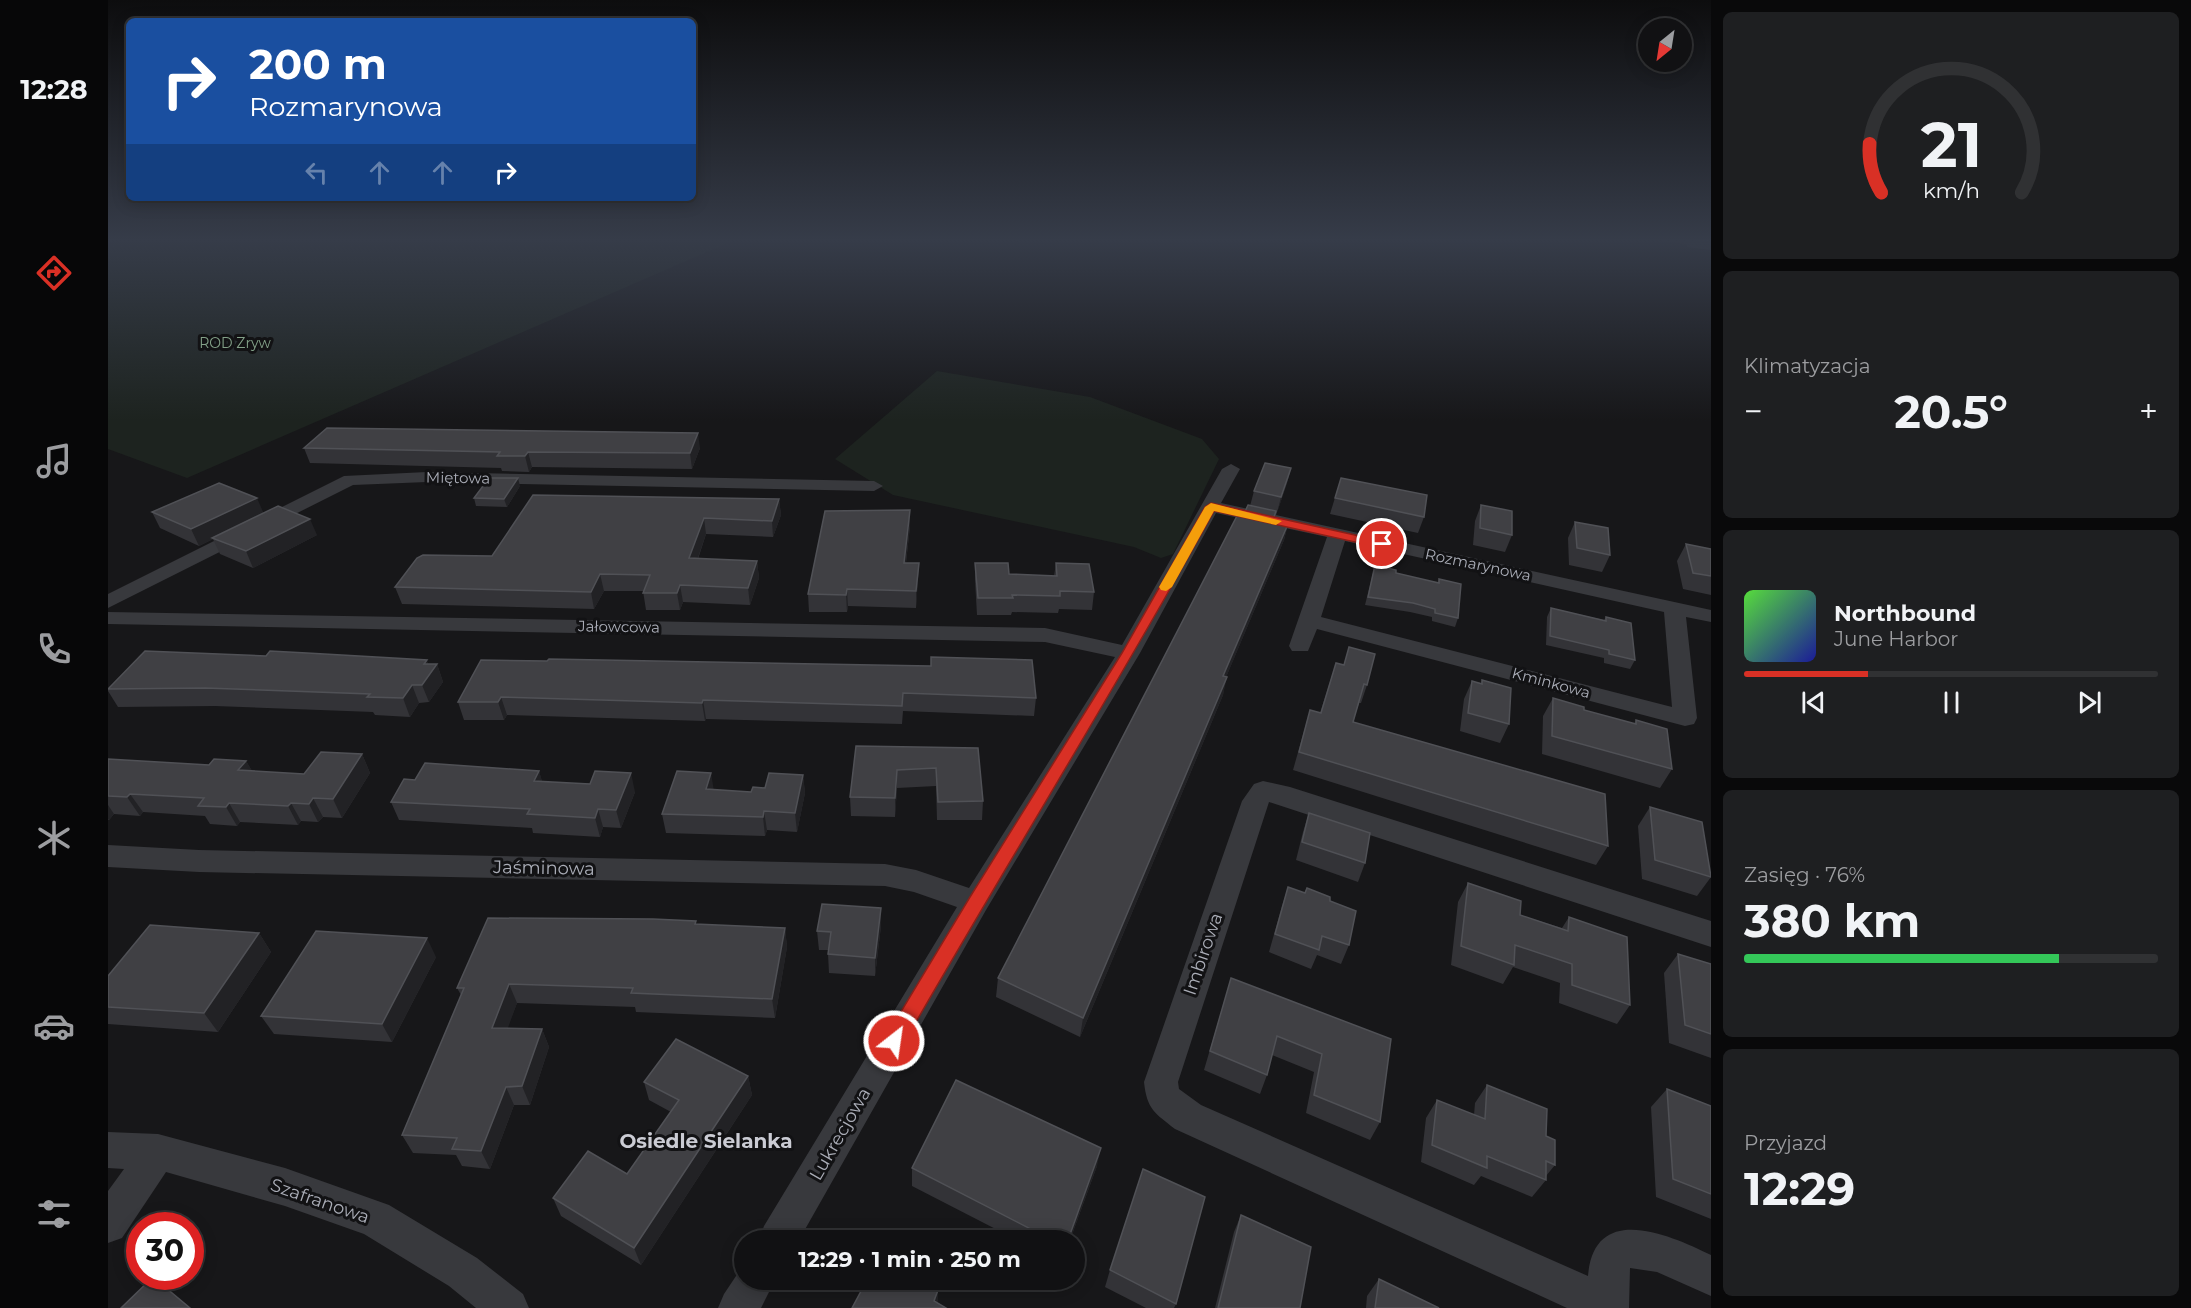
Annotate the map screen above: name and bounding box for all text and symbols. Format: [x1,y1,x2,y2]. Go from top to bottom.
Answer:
north arrow [1638,18,1692,72]
map controls [1638,18,1692,72]
text: 200 m [249,38,387,90]
icon: right [150,42,228,120]
text: 12:28 [20,73,88,106]
text: Rozmarynowa [249,90,443,123]
text: 21 [1920,107,1982,183]
icon: left [300,156,333,189]
icon: ahead [363,156,396,189]
icon: ahead [426,156,459,189]
icon: right [489,156,522,189]
text: km/h [1922,177,1980,203]
icon: directions [33,252,75,294]
park label: ROD Zryw [199,334,271,352]
text: Klimatyzacja [1744,354,1871,378]
text: 20.5° [1894,384,2008,439]
text: − [1744,391,1763,431]
text: + [2139,391,2158,431]
icon: music [33,440,75,482]
street label: Miętowa [426,467,490,488]
pin [1356,518,1407,569]
icon: arrive [1365,527,1398,560]
street label: Rozmarynowa [1423,544,1533,585]
text: Northbound [1834,600,1976,627]
street label: Jałowcowa [577,616,660,637]
text: June Harbor [1834,627,1958,651]
icon: phone [33,628,75,670]
street label: Kminkowa [1510,663,1592,702]
icon: previous [1797,686,1830,719]
icon: pause [1935,686,1968,719]
icon: next [2073,686,2106,719]
icon: climate [33,817,75,859]
street label: Jaśminowa [492,856,595,880]
text: Zasięg · 76% [1744,863,1865,887]
text: 380 km [1744,893,1920,948]
street label: Imbirowa [1179,910,1227,998]
icon: car [33,1005,75,1047]
position arrow [862,1009,926,1073]
street label: Lukrecjowa [805,1084,875,1184]
district label: Osiedle Sielanka [619,1129,793,1153]
text: Przyjazd [1744,1131,1827,1155]
text: 12:29 [1744,1161,1855,1216]
street label: Szafranowa [268,1174,372,1228]
icon: filters [33,1193,75,1235]
speed limit sign: 30 [126,1212,204,1290]
text: 12:29 · 1 min · 250 m [798,1246,1021,1273]

